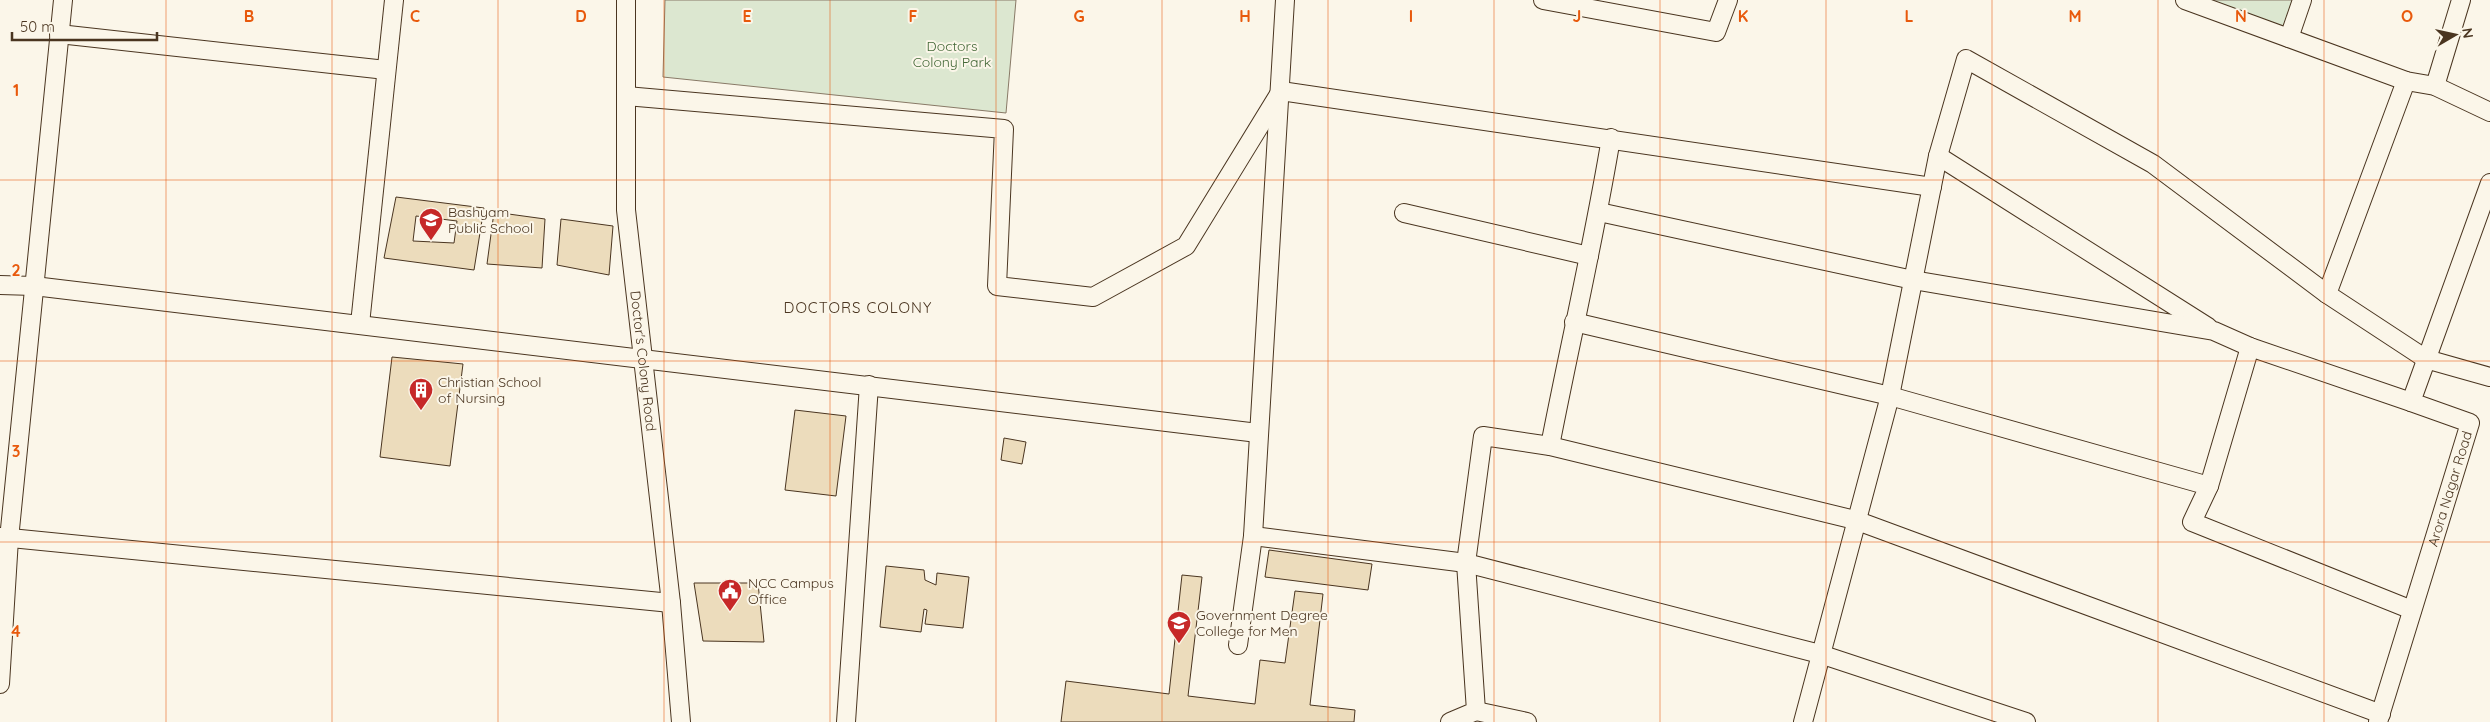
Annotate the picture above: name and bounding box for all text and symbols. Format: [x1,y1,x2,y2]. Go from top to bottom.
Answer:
text: B [244,6,254,26]
text: C [410,6,420,26]
text: D [575,6,587,26]
text: E [742,6,752,26]
text: F [909,6,918,26]
text: G [1073,6,1085,26]
text: H [1239,6,1251,26]
text: I [1409,6,1413,26]
text: J [1573,6,1581,26]
text: K [1738,6,1748,26]
text: L [1905,6,1914,26]
text: M [2068,6,2082,26]
text: N [2235,6,2247,26]
text: O [2401,6,2413,26]
scale bar [12,10,158,42]
north arrow [2430,10,2480,60]
text: 50 m [20,17,55,36]
text: N [2458,26,2478,39]
park label: Doctors Colony Park [913,37,991,71]
text: 1 [13,80,19,100]
place label: Bashyam Public School [448,203,533,237]
school or university icon: Bashyam Public School [418,207,444,241]
text: 2 [11,260,21,280]
street label: Doctor's Colony Road [626,290,660,432]
district label: DOCTORS COLONY [784,298,932,317]
place label: Christian School of Nursing [438,373,541,407]
building icon: Christian School of Nursing [408,377,434,411]
street label: Arora Nagar Road [2424,429,2476,549]
text: 3 [12,441,20,461]
place label: NCC Campus Office [748,574,834,608]
public building icon: NCC Campus Office [717,578,743,612]
place label: Government Degree College for Men [1196,606,1328,640]
school or university icon: Government Degree College for Men [1166,610,1192,644]
text: 4 [11,621,21,641]

